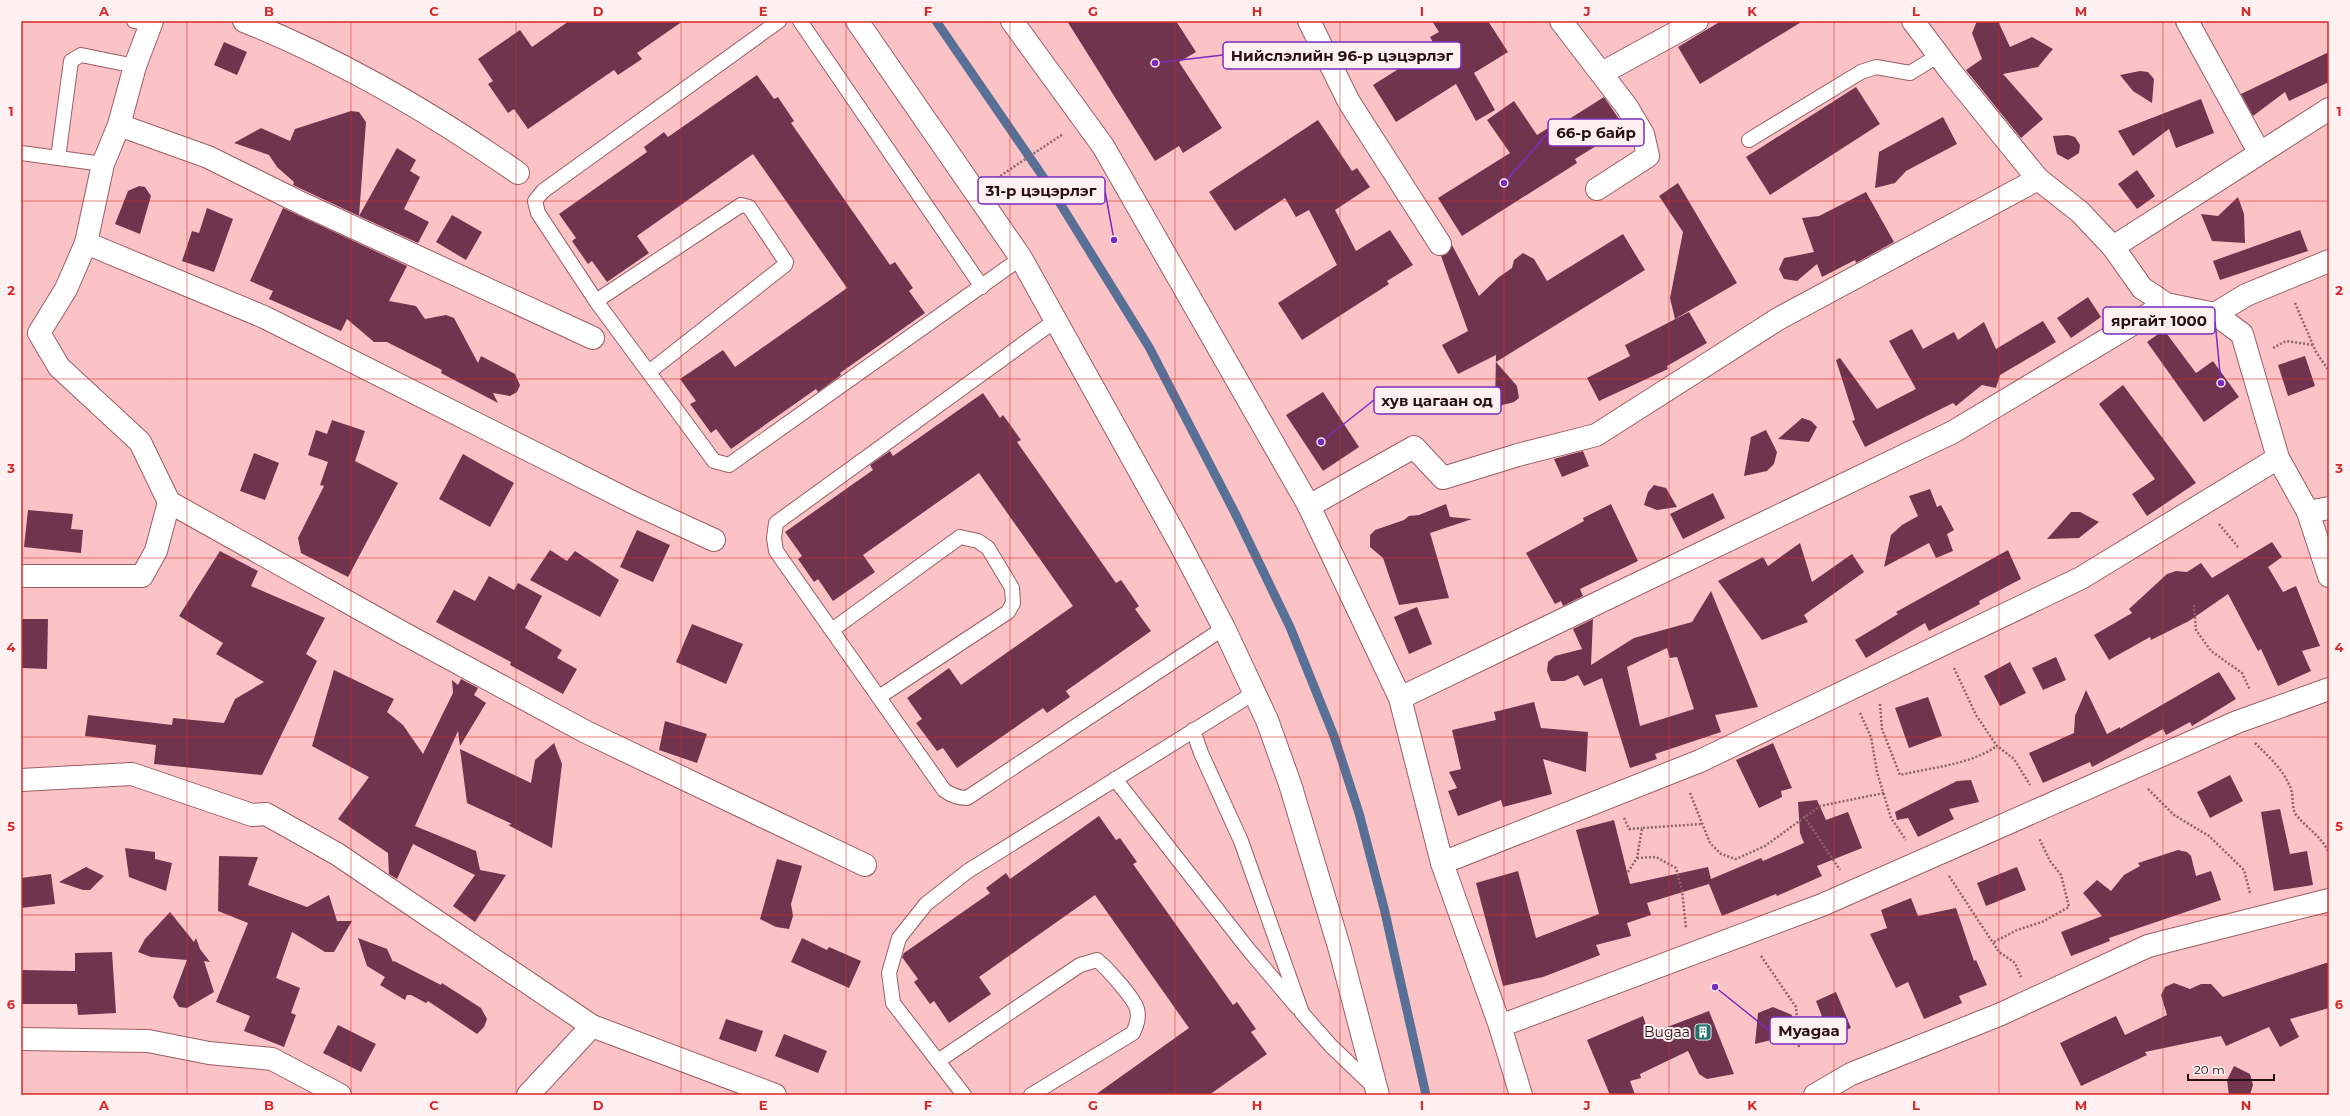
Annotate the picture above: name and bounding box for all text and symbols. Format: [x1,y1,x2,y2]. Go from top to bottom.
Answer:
text: A [98,3,110,19]
text: B [264,3,274,19]
text: C [429,3,439,19]
text: D [593,3,604,19]
text: E [759,3,768,19]
text: F [924,3,932,19]
text: G [1088,3,1098,19]
text: H [1252,3,1262,19]
text: I [1420,3,1424,19]
text: J [1582,3,1591,19]
text: K [1747,3,1757,19]
text: L [1912,3,1920,19]
text: M [2075,3,2087,19]
text: N [2241,3,2251,19]
callout: Нийслэлийн 96-р цэцэрлэг [1223,42,1461,69]
text: Нийслэлийн 96-р цэцэрлэг [1231,46,1453,65]
text: 1 [8,103,14,119]
text: 1 [2336,103,2342,119]
callout: 66-р байр [1548,119,1644,146]
text: 66-р байр [1556,123,1636,142]
callout: 31-р цэцэрлэг [978,177,1105,204]
text: 31-р цэцэрлэг [985,181,1097,200]
text: 2 [7,282,15,298]
text: 2 [2335,282,2343,298]
callout: яргайт 1000 [2103,307,2215,334]
text: яргайт 1000 [2111,311,2207,330]
callout: хув цагаан од [1374,387,1501,414]
text: хув цагаан од [1381,391,1493,410]
text: 3 [6,460,15,476]
text: 3 [2334,460,2343,476]
text: 4 [7,639,16,655]
text: 4 [2335,639,2344,655]
text: 5 [7,818,15,834]
text: 5 [2335,818,2343,834]
text: 6 [7,996,16,1012]
text: 6 [2335,996,2344,1012]
callout: Myagaa [1770,1017,1847,1044]
text: Myagaa [1778,1021,1840,1040]
building icon: Bugaa [1693,1022,1713,1042]
place label: Bugaa [1644,1023,1690,1041]
scale bar [2188,1056,2274,1082]
text: 20 m [2194,1062,2225,1077]
text: A [98,1097,110,1113]
text: B [264,1097,274,1113]
text: C [429,1097,439,1113]
text: D [593,1097,604,1113]
text: E [759,1097,768,1113]
text: F [924,1097,932,1113]
text: G [1088,1097,1098,1113]
text: H [1252,1097,1262,1113]
text: I [1420,1097,1424,1113]
text: J [1582,1097,1591,1113]
text: K [1747,1097,1757,1113]
text: L [1912,1097,1920,1113]
text: M [2075,1097,2087,1113]
text: N [2241,1097,2251,1113]

